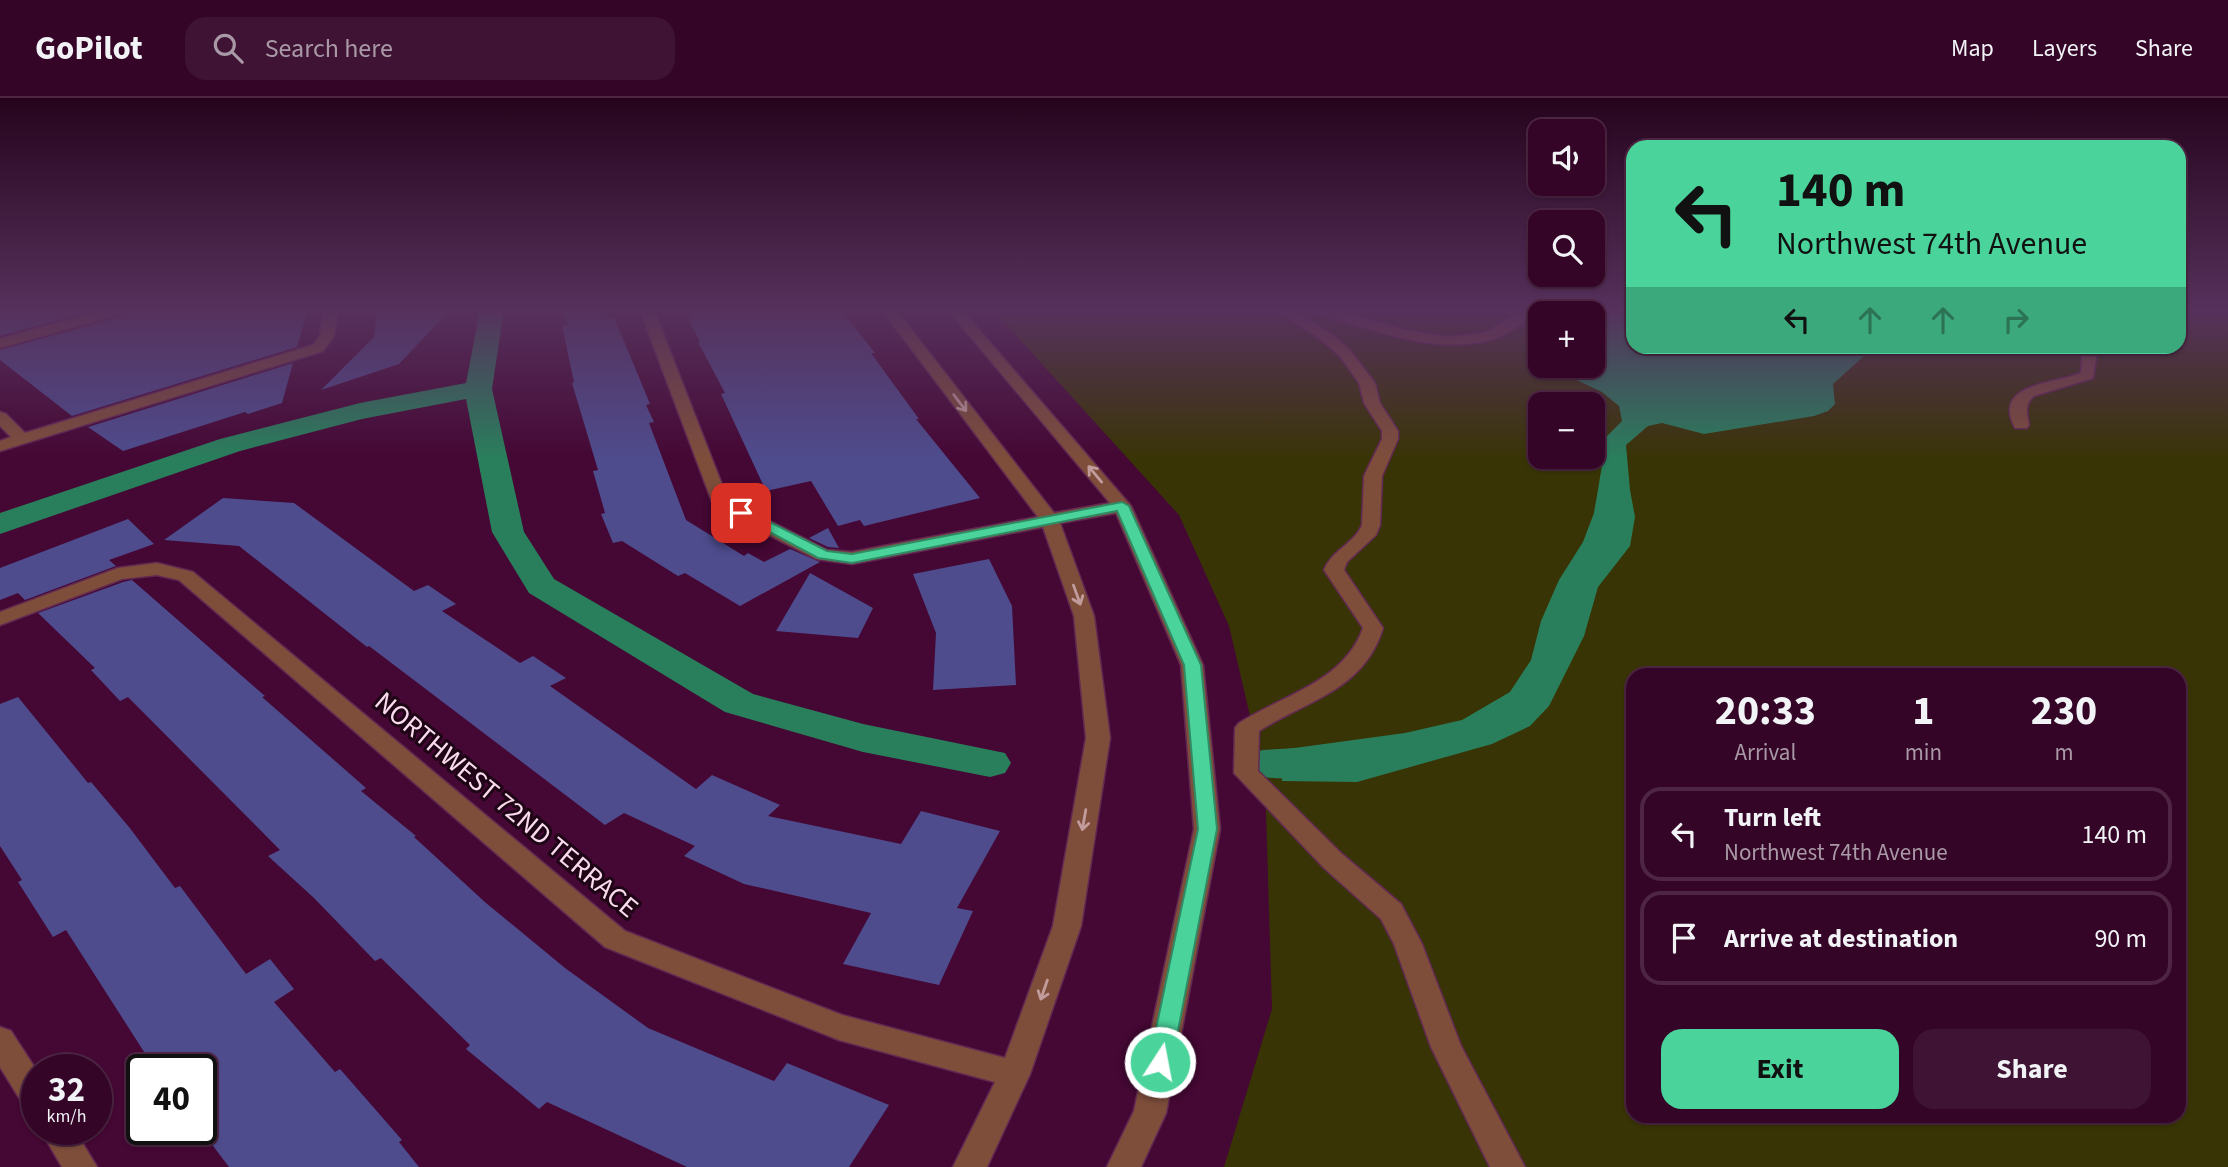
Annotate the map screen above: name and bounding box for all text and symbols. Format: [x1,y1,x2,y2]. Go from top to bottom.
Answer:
search box [185,17,675,80]
text: GoPilot [35,25,143,72]
icon: search [209,29,247,67]
text: Search here [265,30,393,67]
text: Map [1951,31,1994,66]
text: Layers [2032,31,2097,66]
text: Share [2135,31,2193,66]
map controls [1528,119,1605,469]
button: sound [1528,119,1605,196]
text: 140 m [1776,156,1905,226]
icon: left [1661,168,1752,259]
button: search [1528,210,1605,287]
text: Northwest 74th Avenue [1776,221,2087,267]
button: + [1528,301,1605,378]
icon: left [1778,301,1816,339]
icon: ahead [1851,301,1889,339]
icon: ahead [1924,301,1962,339]
icon: right [1997,301,2035,339]
button: − [1528,392,1605,469]
one-way arrow [952,393,967,412]
one-way arrow [1087,466,1103,484]
pin [711,483,771,543]
icon: arrive [722,494,760,532]
one-way arrow [1072,584,1084,606]
text: 20:33 [1715,681,1816,741]
text: 1 [1912,681,1934,741]
text: 230 [2031,681,2097,741]
street label: NORTHWEST 72ND TERRACE [366,682,647,927]
text: Arrival [1734,736,1796,769]
text: min [1905,736,1942,769]
text: m [2054,736,2074,769]
text: Turn left [1724,799,1821,836]
one-way arrow [1077,808,1090,830]
icon: left [1665,815,1703,853]
text: 140 m [2081,816,2147,853]
text: Northwest 74th Avenue [1724,836,1948,869]
icon: arrive [1665,919,1703,957]
text: Arrive at destination [1724,920,1958,957]
text: 90 m [2094,920,2147,957]
one-way arrow [1037,979,1049,1001]
position arrow [1123,1025,1197,1099]
button: Exit [1661,1029,1899,1109]
button: Share [1913,1029,2151,1109]
speed limit sign: 40 [126,1054,217,1145]
text: 32 [48,1065,85,1115]
text: km/h [47,1104,86,1129]

